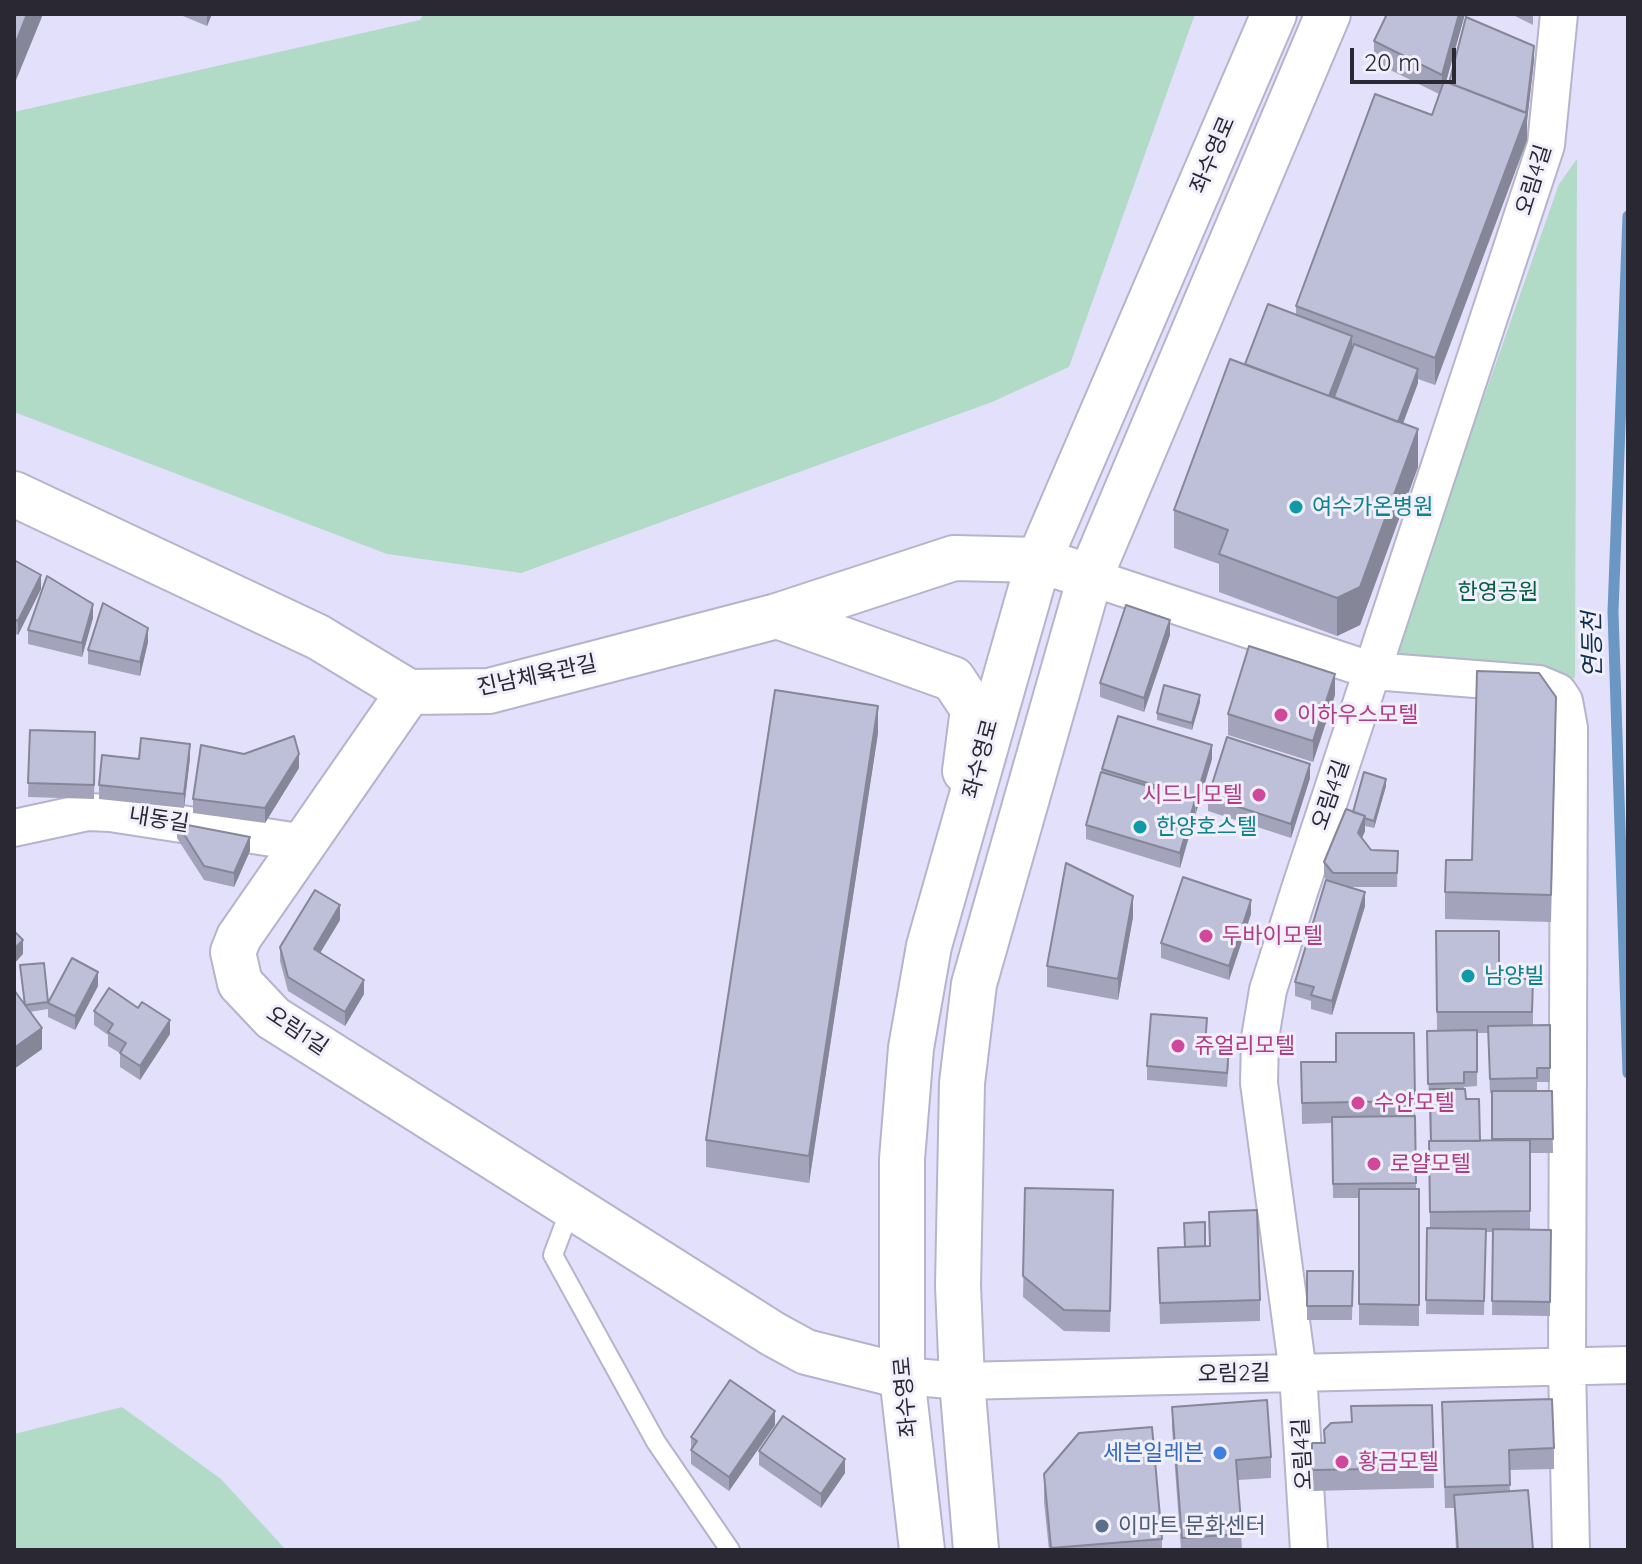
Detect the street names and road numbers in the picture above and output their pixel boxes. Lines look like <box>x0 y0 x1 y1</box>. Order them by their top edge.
street label: 좌수영로 <box>1185 113 1241 197</box>
street label: 오림4길 <box>1511 142 1557 218</box>
street label: 진남체육관길 <box>475 650 599 702</box>
street label: 좌수영로 <box>958 716 1004 802</box>
street label: 오림4길 <box>1307 757 1355 833</box>
street label: 내동길 <box>127 802 191 838</box>
street label: 오림1길 <box>261 1001 333 1061</box>
street label: 좌수영로 <box>889 1356 923 1438</box>
street label: 오림2길 <box>1197 1360 1271 1388</box>
street label: 오림4길 <box>1288 1417 1318 1491</box>

